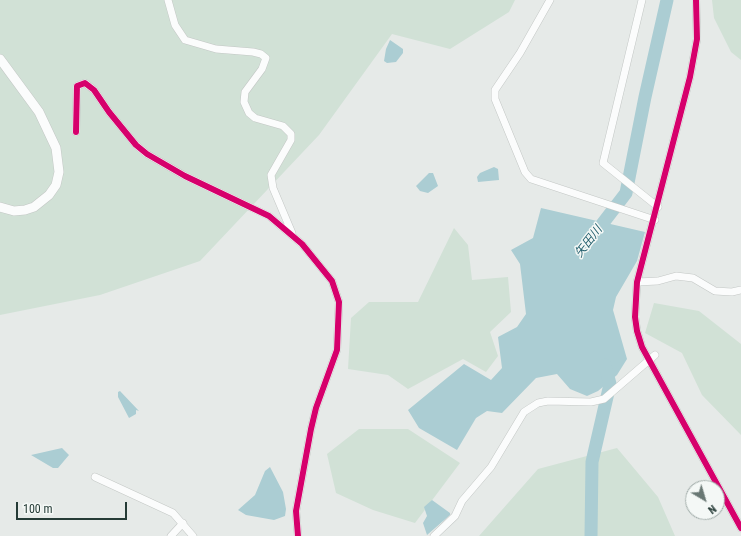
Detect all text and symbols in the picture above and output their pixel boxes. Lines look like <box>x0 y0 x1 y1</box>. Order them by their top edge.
water label: 矢田川 <box>572 223 606 261</box>
north arrow <box>685 480 725 520</box>
scale bar <box>18 494 129 520</box>
text: 100 m <box>23 502 53 516</box>
text: N <box>705 502 719 516</box>

